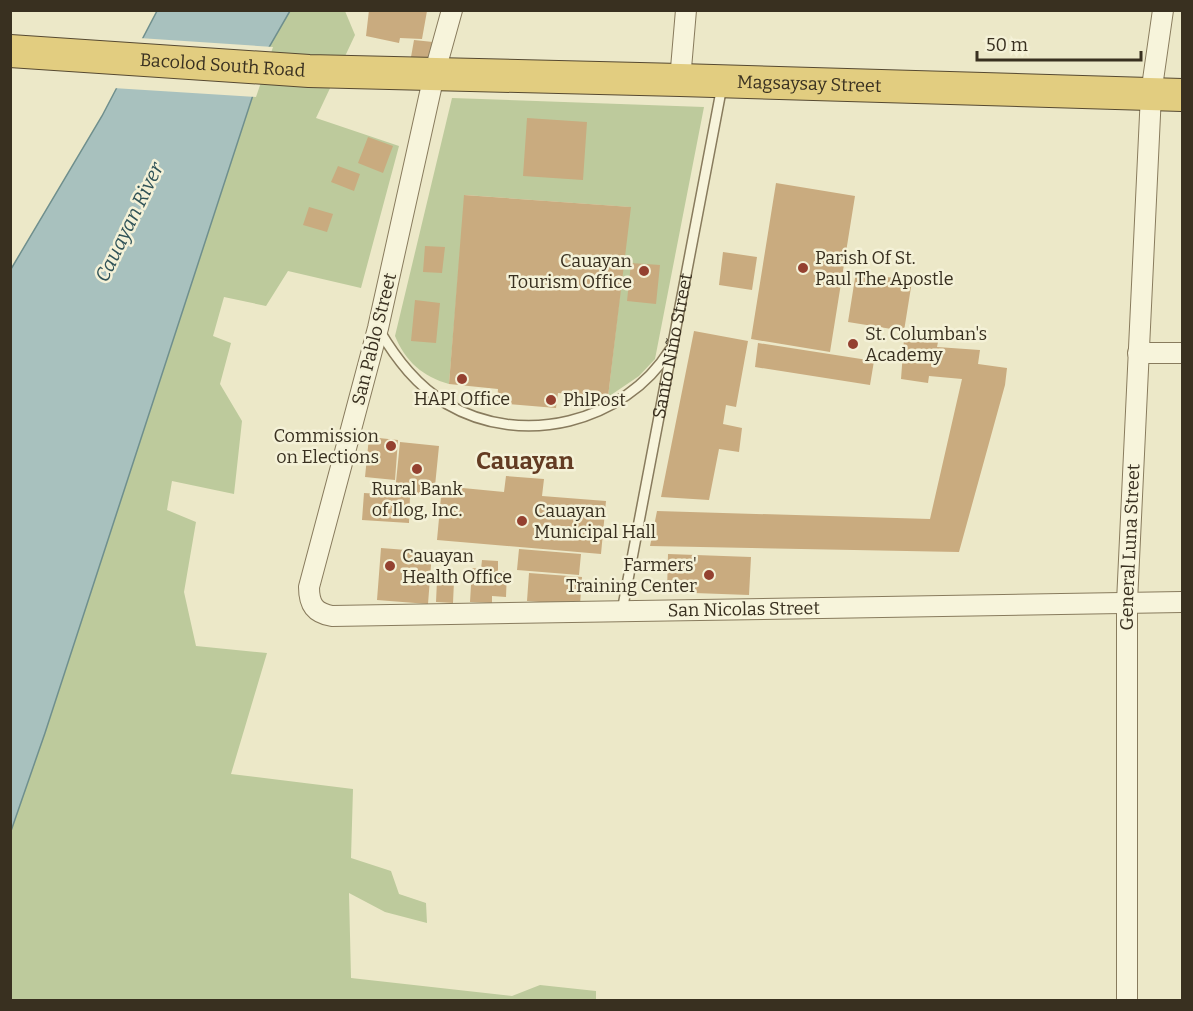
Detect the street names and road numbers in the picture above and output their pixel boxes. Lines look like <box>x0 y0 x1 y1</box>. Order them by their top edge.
street label: Bacolod South Road <box>139 49 306 82</box>
street label: Magsaysay Street <box>737 71 882 97</box>
street label: San Pablo Street <box>347 270 401 408</box>
street label: Santo Niño Street <box>648 271 697 420</box>
street label: General Luna Street <box>1116 463 1145 631</box>
street label: San Nicolas Street <box>668 597 821 621</box>

